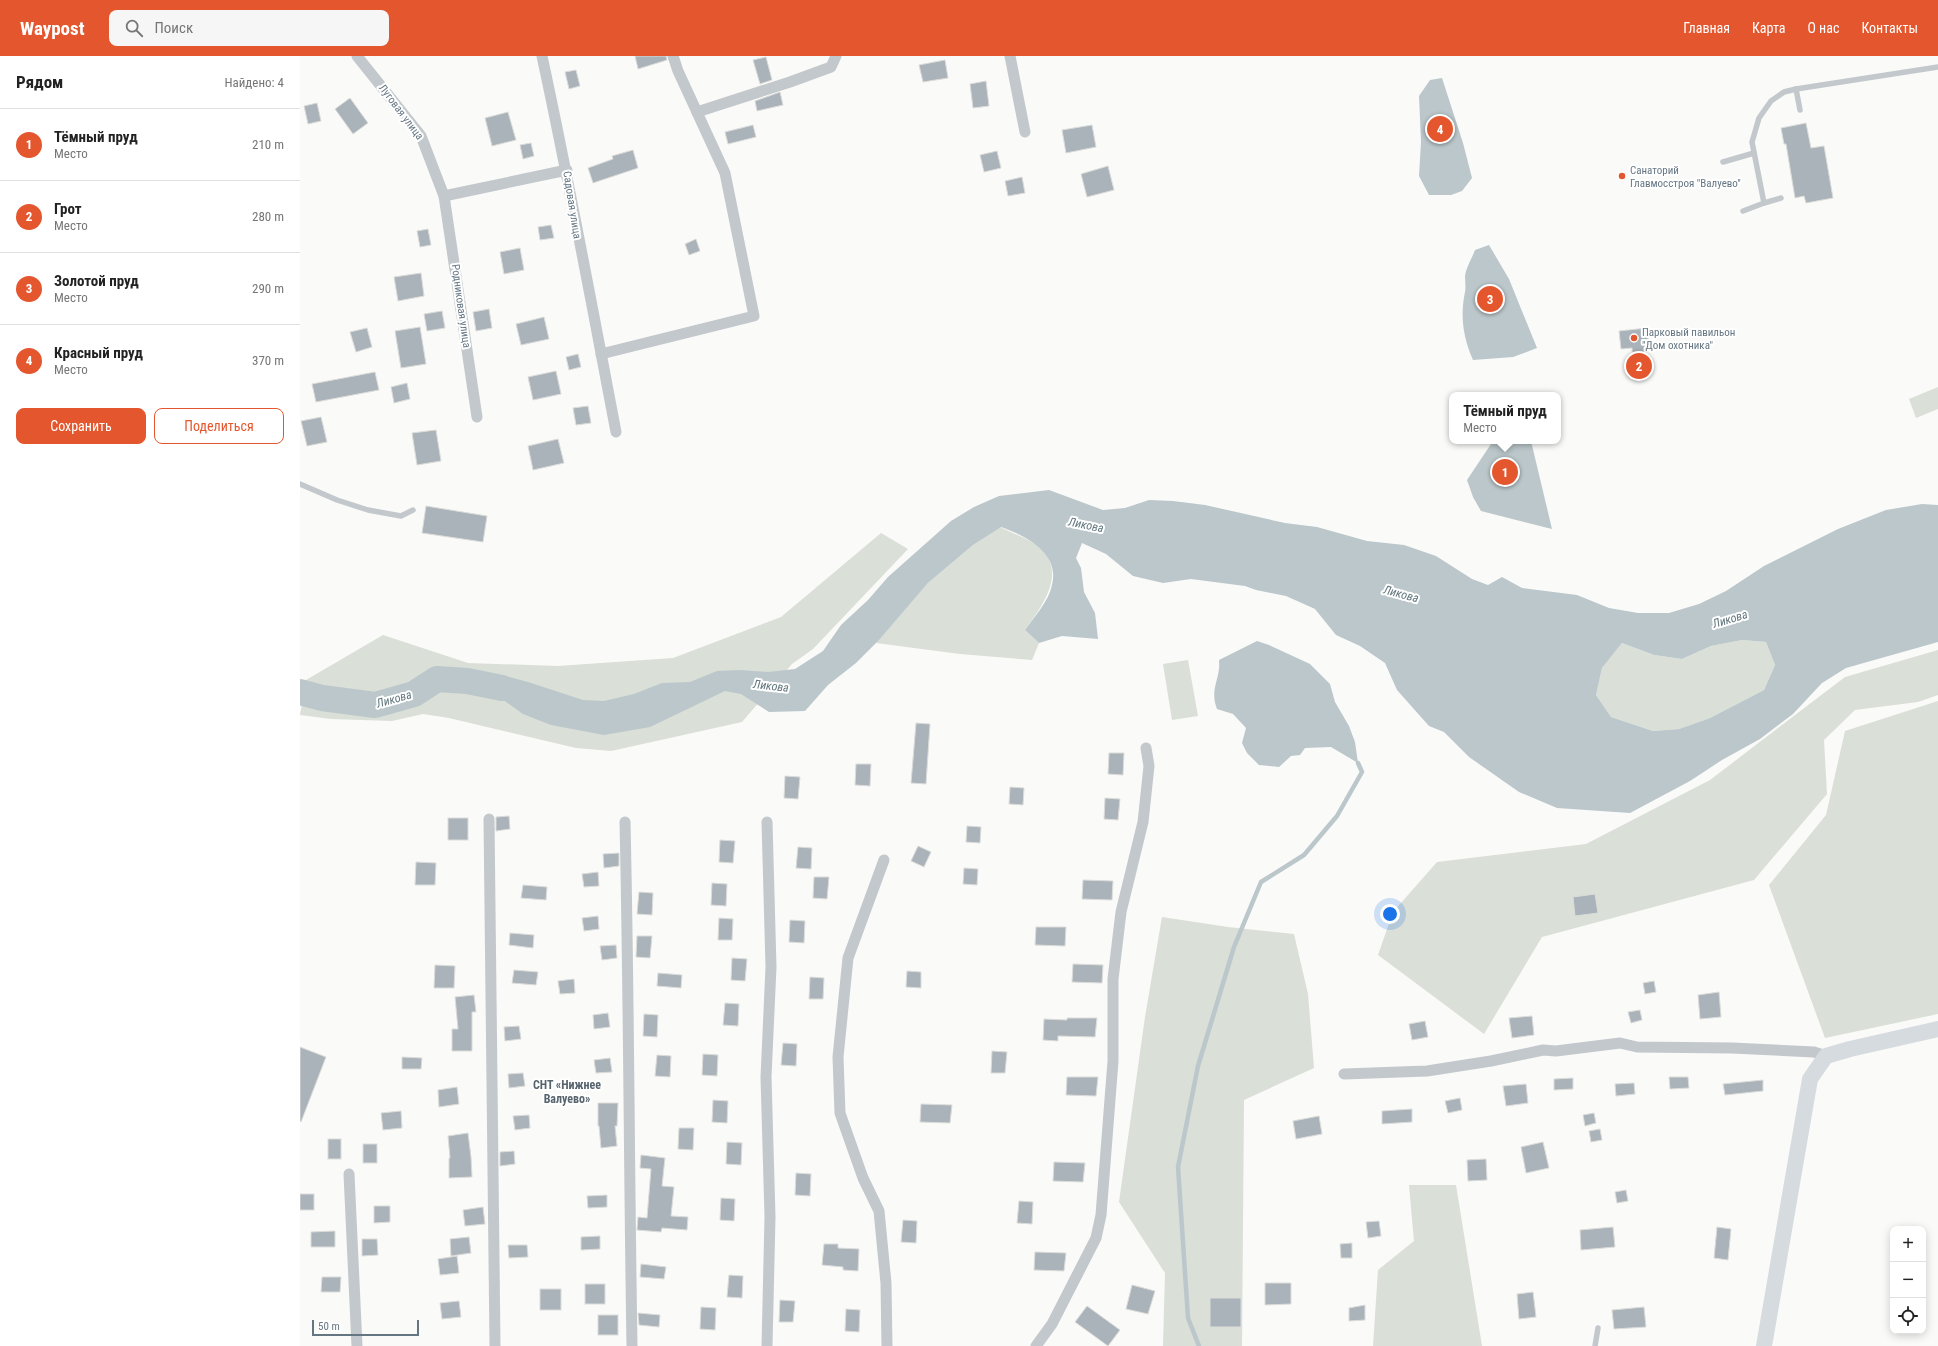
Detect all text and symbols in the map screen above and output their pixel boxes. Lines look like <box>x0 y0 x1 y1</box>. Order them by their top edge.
search box <box>109 10 389 46</box>
text: Waypost <box>20 17 85 40</box>
icon: search <box>123 17 145 39</box>
text: Поиск <box>155 19 193 37</box>
text: Главная <box>1683 20 1730 36</box>
text: Карта <box>1752 20 1785 36</box>
text: О нас <box>1807 20 1839 36</box>
text: Контакты <box>1861 20 1918 36</box>
text: Рядом <box>16 72 63 92</box>
text: Найдено: 4 <box>224 75 284 90</box>
street label: Луговая улица <box>376 82 426 142</box>
pin: 4 <box>1427 114 1453 144</box>
text: Тёмный пруд <box>54 128 138 146</box>
text: 1 <box>26 137 32 152</box>
text: 210 m <box>252 137 284 152</box>
text: Место <box>54 146 88 161</box>
place label: Санаторий Главмосстроя "Валуево" <box>1630 164 1741 190</box>
street label: Садовая улица <box>560 170 584 240</box>
marker: Санаторий Главмосстроя "Валуево" <box>1617 171 1627 181</box>
text: Грот <box>54 200 82 218</box>
text: 2 <box>26 209 32 224</box>
text: 280 m <box>252 209 284 224</box>
text: Место <box>54 218 88 233</box>
street label: Родниковая улица <box>449 263 473 349</box>
text: Золотой пруд <box>54 272 139 290</box>
text: 3 <box>26 281 32 296</box>
text: 290 m <box>252 281 284 296</box>
pin: 3 <box>1477 284 1503 314</box>
text: Место <box>54 290 88 305</box>
place label: Парковый павильон "Дом охотника" <box>1642 326 1735 352</box>
marker: Парковый павильон "Дом охотника" <box>1629 333 1639 343</box>
text: Красный пруд <box>54 344 143 362</box>
pin: 2 <box>1626 351 1652 381</box>
text: 4 <box>26 353 32 368</box>
text: 370 m <box>252 353 284 368</box>
text: Место <box>54 362 88 377</box>
popup <box>1449 392 1561 444</box>
text: Тёмный пруд <box>1463 402 1547 420</box>
button: Сохранить <box>16 408 146 444</box>
button: Поделиться <box>154 408 284 444</box>
text: Место <box>1463 420 1497 435</box>
pin: 1 <box>1492 457 1518 487</box>
water label: Ликова <box>1066 515 1105 535</box>
water label: Ликова <box>1381 582 1420 605</box>
water label: Ликова <box>1710 607 1749 631</box>
water label: Ликова <box>751 677 790 695</box>
water label: Ликова <box>374 687 413 711</box>
your location <box>1380 904 1400 924</box>
district label: СНТ «Нижнее Валуево» <box>533 1078 601 1106</box>
map controls <box>1890 1226 1926 1334</box>
button: + <box>1890 1226 1926 1262</box>
button: − <box>1890 1262 1926 1298</box>
button: locate <box>1890 1298 1926 1334</box>
scale bar <box>312 1318 419 1337</box>
text: 50 m <box>318 1320 340 1333</box>

